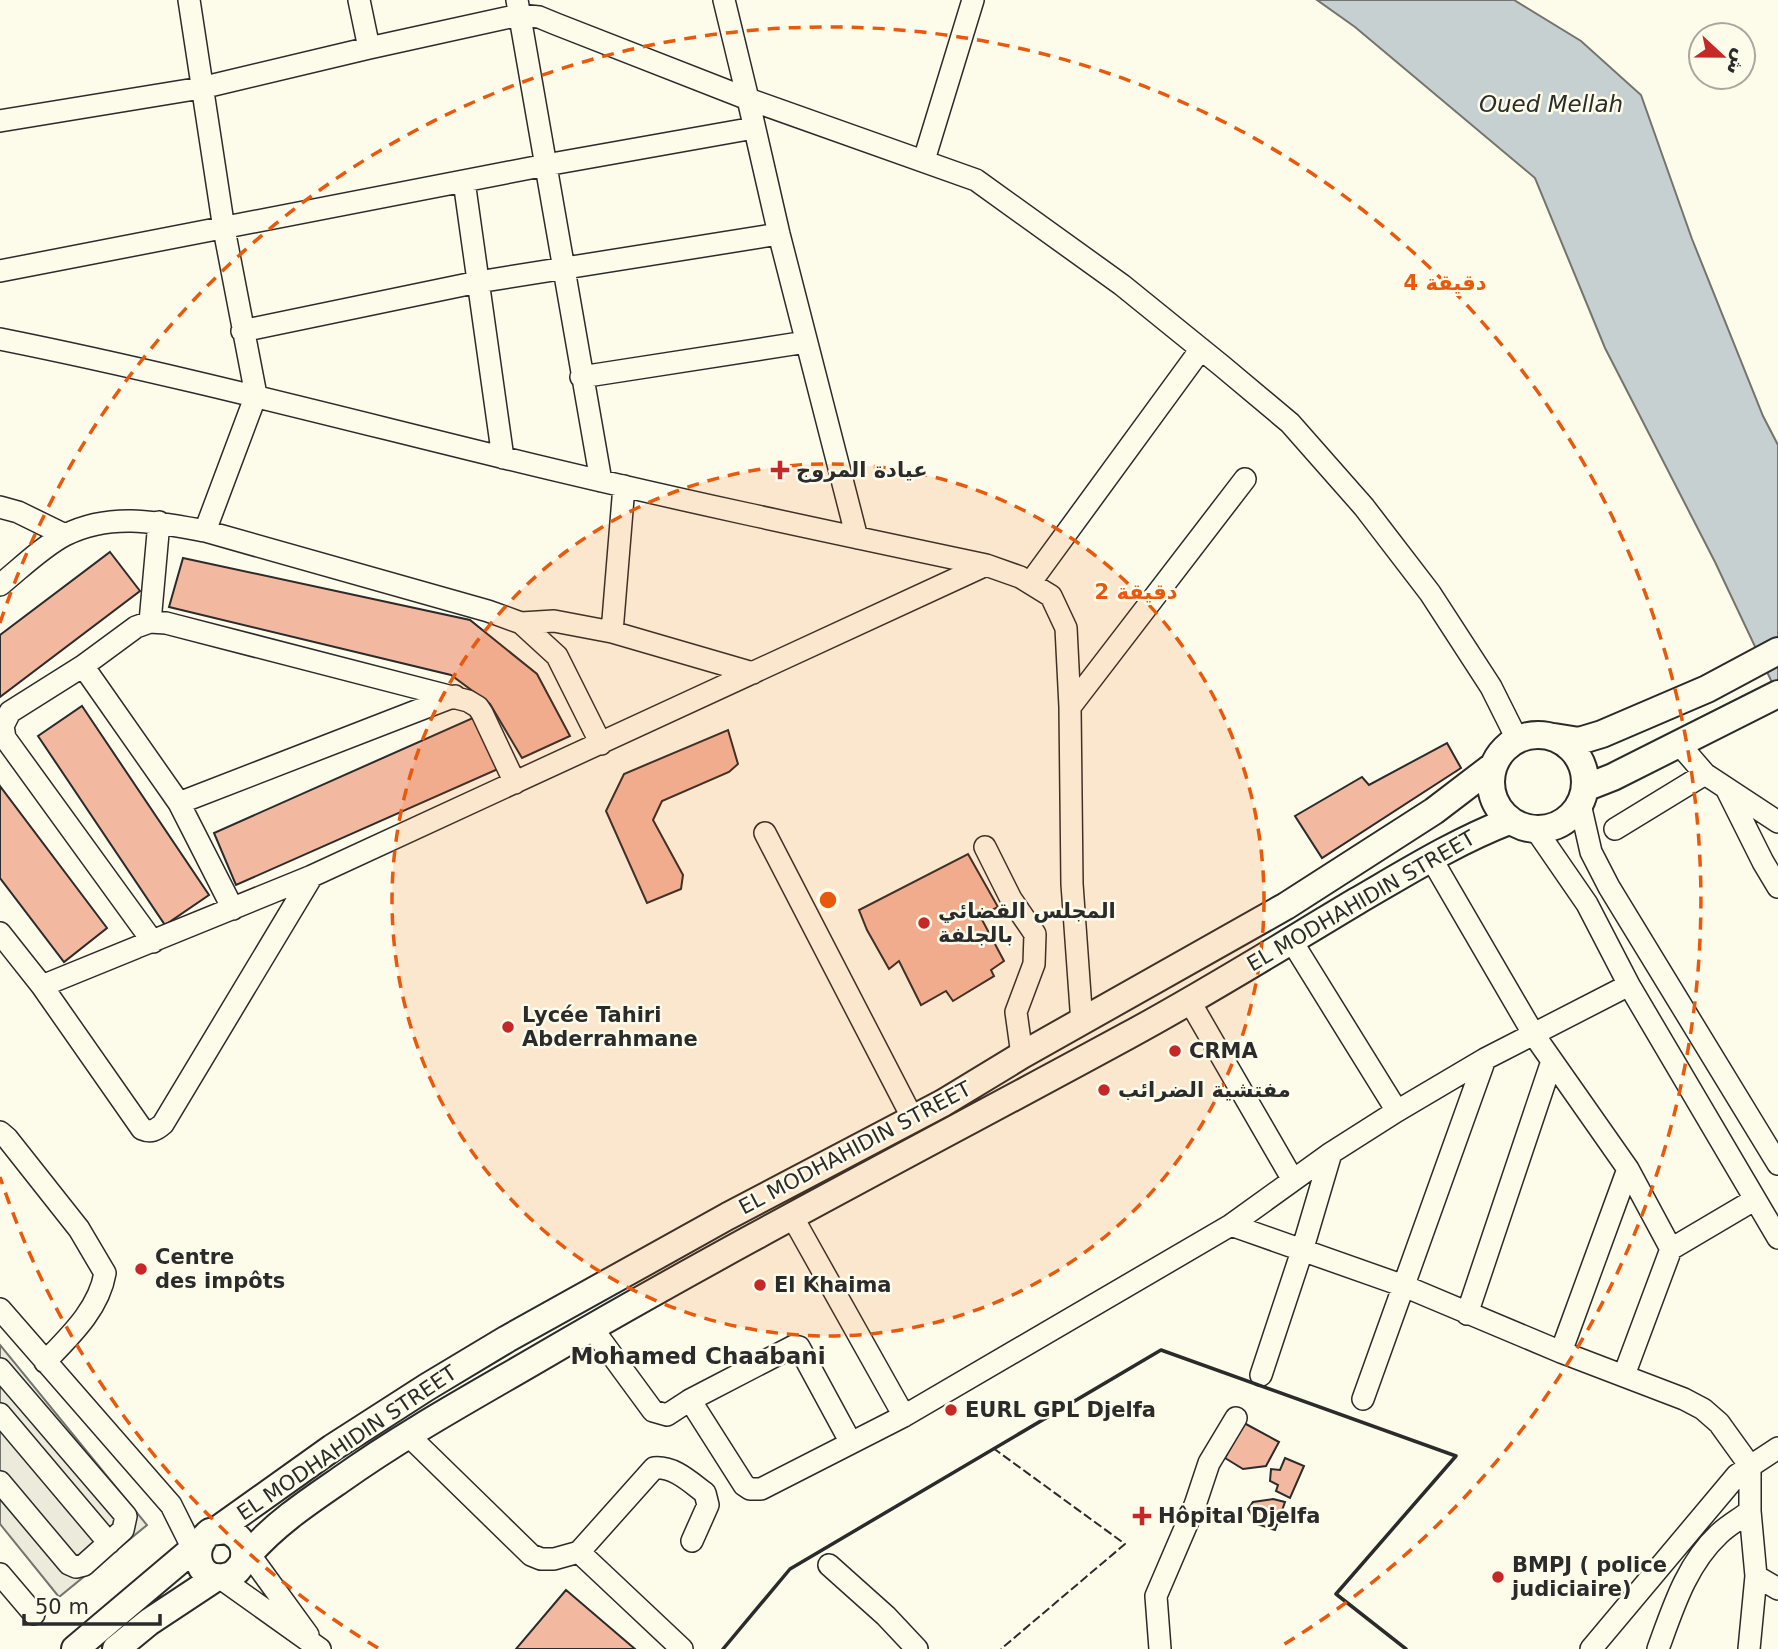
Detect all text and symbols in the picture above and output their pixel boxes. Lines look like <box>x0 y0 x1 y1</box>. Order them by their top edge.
north arrow <box>1687 21 1757 91</box>
text: ش <box>1722 46 1753 79</box>
water label: Oued Mellah <box>1479 91 1623 117</box>
text: 4 دقيقة <box>1404 271 1487 295</box>
place label: عيادة المروج <box>796 458 928 483</box>
marker: عيادة المروج <box>770 460 790 480</box>
text: 2 دقيقة <box>1095 580 1178 604</box>
street label: EL MODHAHIDIN STREET <box>1243 826 1479 976</box>
centre of rings <box>816 888 840 912</box>
place label: المجلس القضائي بالجلفة <box>938 899 1116 947</box>
marker: المجلس القضائي بالجلفة <box>916 915 932 931</box>
place label: Lycée Tahiri Abderrahmane <box>522 1003 698 1051</box>
marker: Lycée Tahiri Abderrahmane <box>500 1019 516 1035</box>
place label: CRMA <box>1189 1039 1258 1063</box>
marker: CRMA <box>1167 1043 1183 1059</box>
street label: EL MODHAHIDIN STREET <box>735 1076 975 1220</box>
place label: مفتشية الضرائب <box>1118 1078 1291 1102</box>
marker: مفتشية الضرائب <box>1096 1082 1112 1098</box>
place label: Centre des impôts <box>155 1245 285 1293</box>
marker: Centre des impôts <box>133 1261 149 1277</box>
place label: El Khaima <box>774 1273 892 1297</box>
marker: El Khaima <box>752 1277 768 1293</box>
district label: Mohamed Chaabani <box>570 1343 826 1369</box>
street label: EL MODHAHIDIN STREET <box>233 1360 461 1525</box>
place label: EURL GPL Djelfa <box>965 1398 1156 1422</box>
marker: EURL GPL Djelfa <box>943 1402 959 1418</box>
place label: Hôpital Djelfa <box>1158 1504 1320 1528</box>
marker: Hôpital Djelfa <box>1132 1506 1152 1526</box>
place label: BMPJ ( police judiciaire) <box>1511 1553 1667 1601</box>
marker: BMPJ ( police judiciaire) <box>1490 1569 1506 1585</box>
scale bar <box>24 1582 161 1626</box>
text: 50 m <box>35 1595 89 1619</box>

